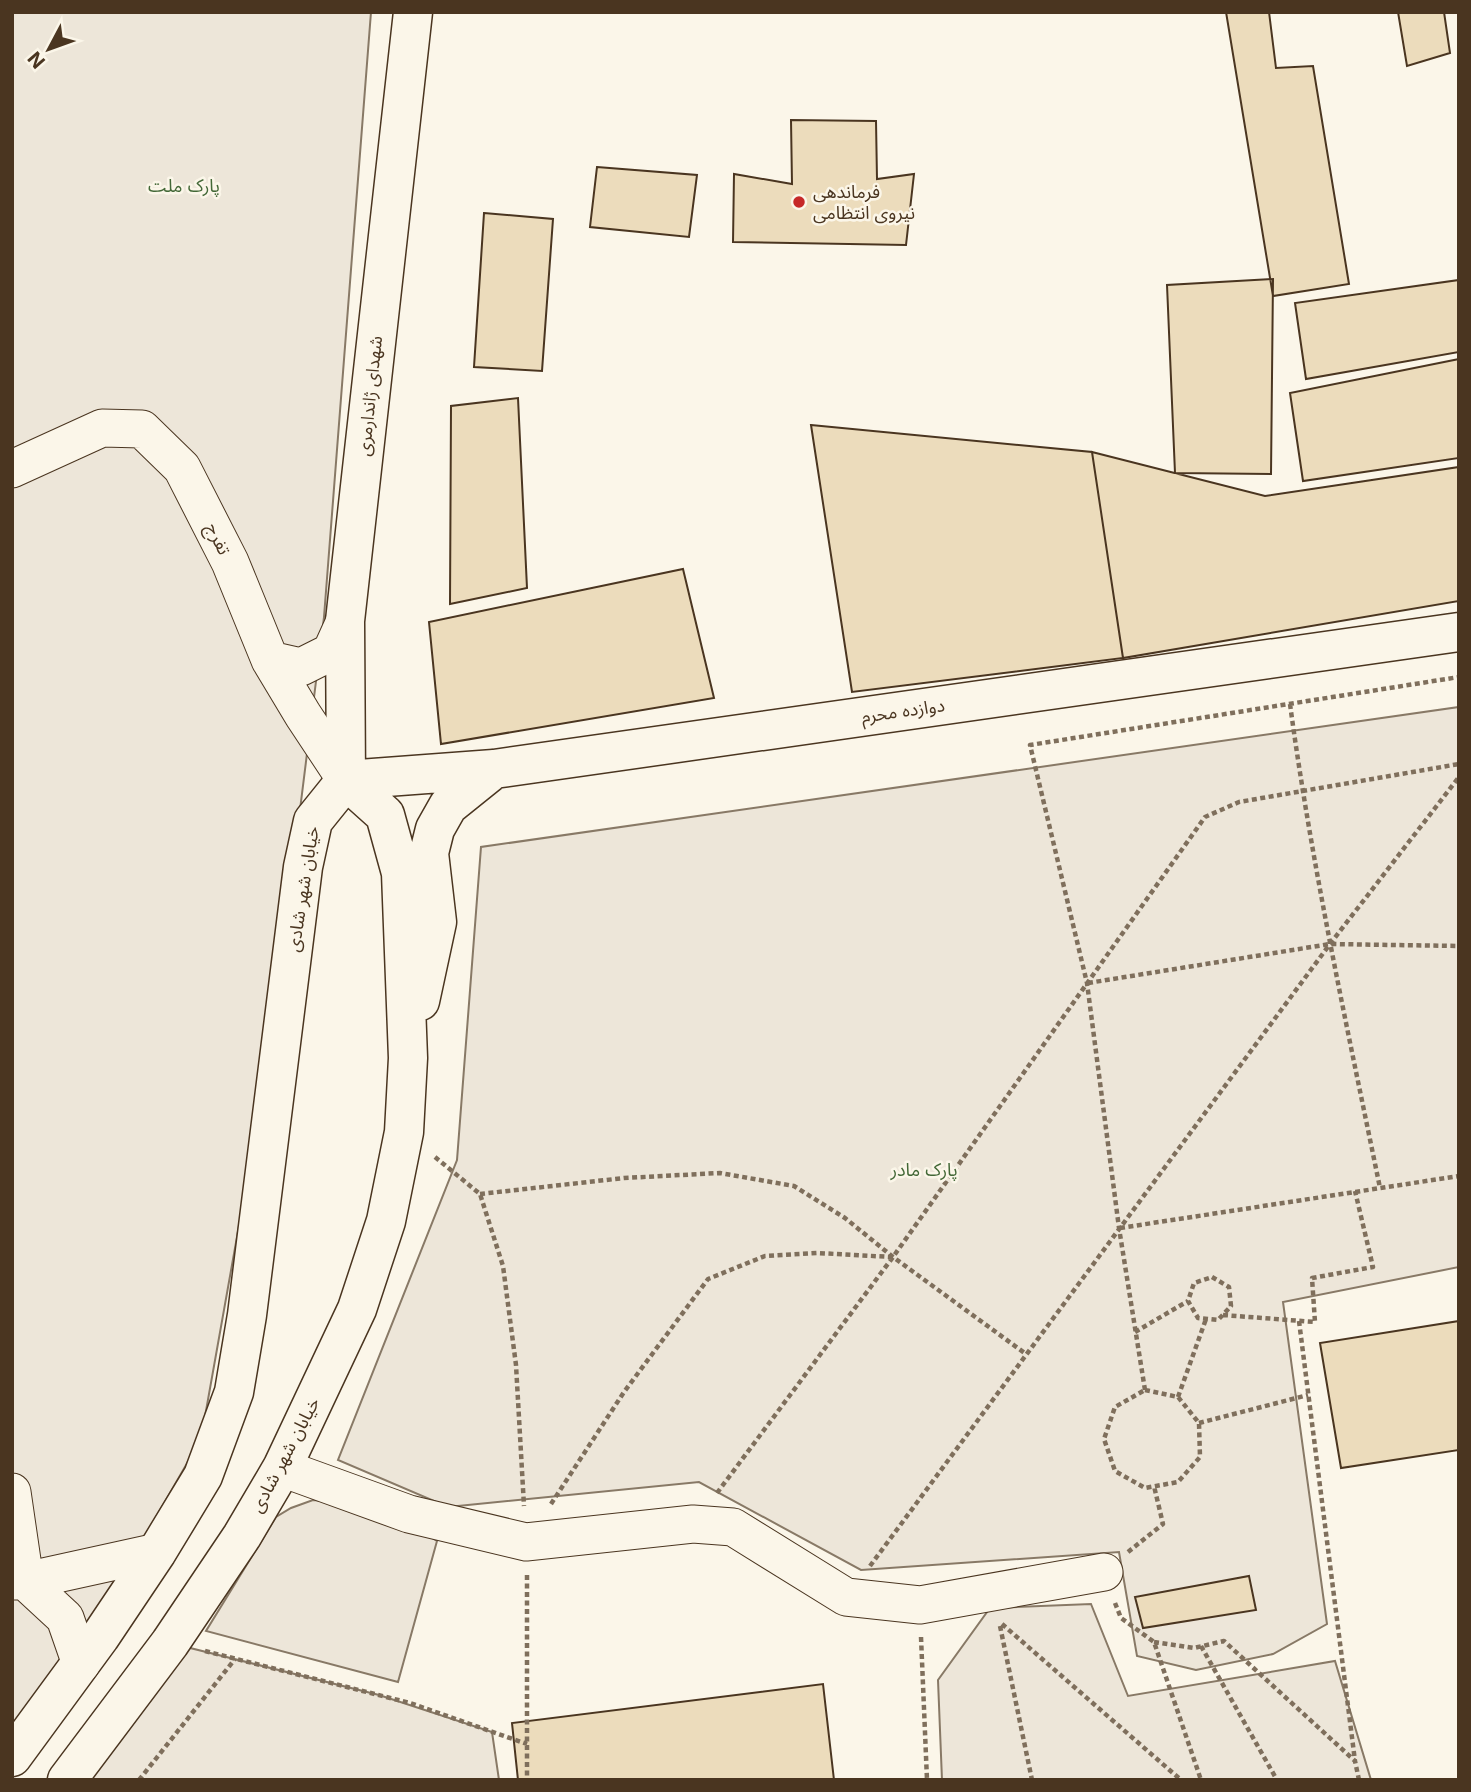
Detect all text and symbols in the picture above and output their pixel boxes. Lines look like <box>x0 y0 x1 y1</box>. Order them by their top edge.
north arrow <box>14 14 84 84</box>
text: N <box>23 47 50 73</box>
park label: پارک ملت <box>148 175 220 197</box>
place label: فرماندهی نیروی انتظامی <box>813 181 915 224</box>
marker: فرماندهی نیروی انتظامی <box>791 194 807 210</box>
street label: شهدای ژاندارمری <box>353 335 387 457</box>
street label: تفرج <box>199 519 235 560</box>
street label: دوازده محرم <box>860 694 947 731</box>
street label: خیابان شهر شادی <box>282 825 324 953</box>
park label: پارک مادر <box>889 1159 958 1181</box>
street label: خیابان شهر شادی <box>245 1394 325 1516</box>

